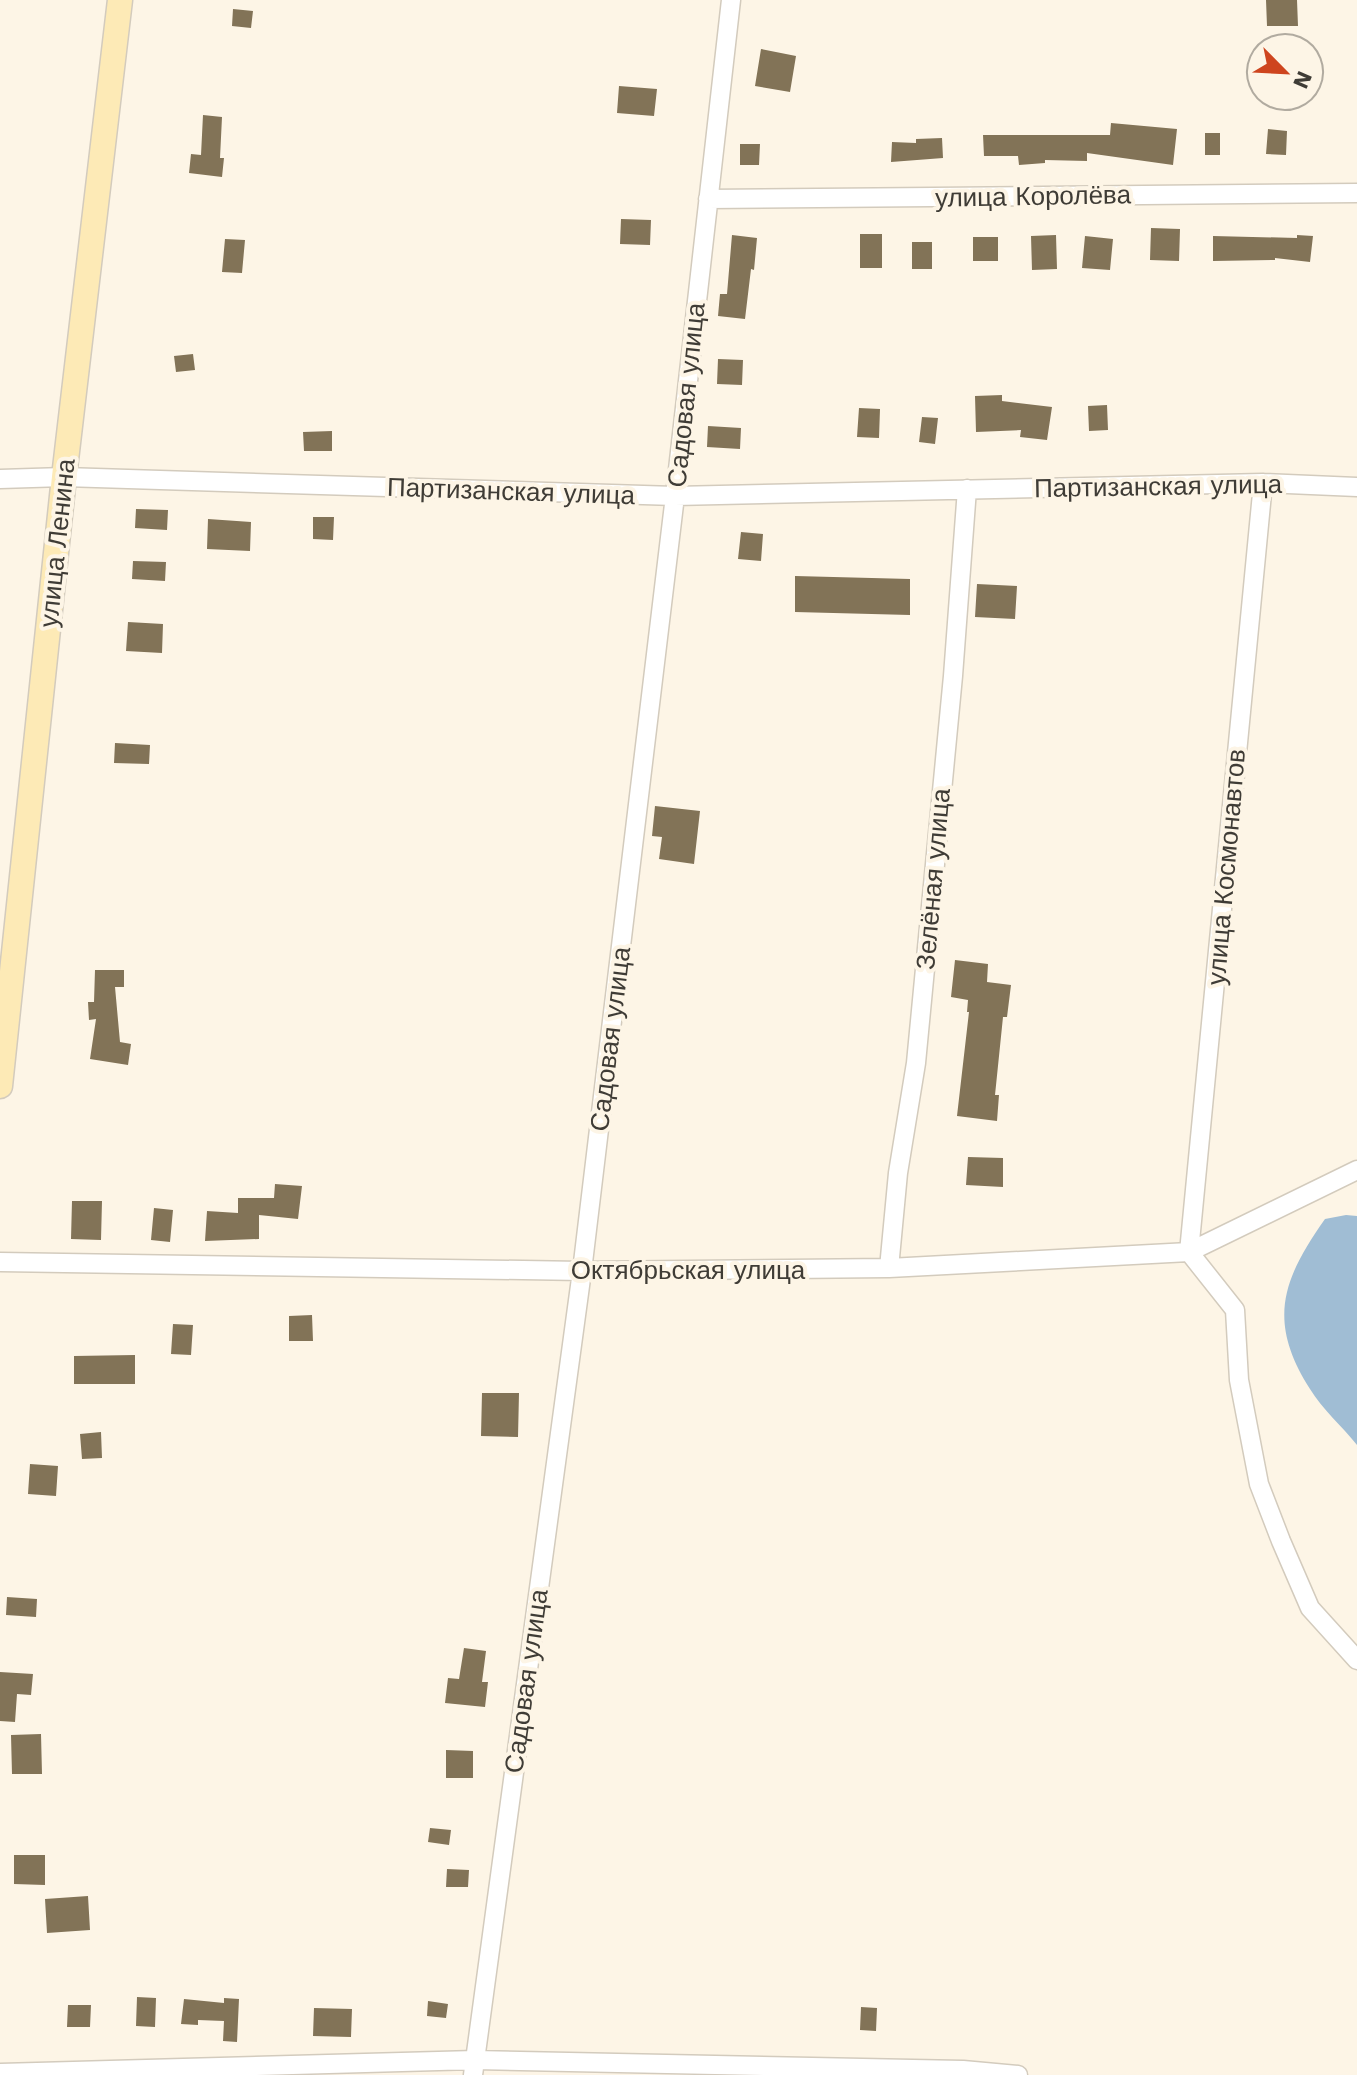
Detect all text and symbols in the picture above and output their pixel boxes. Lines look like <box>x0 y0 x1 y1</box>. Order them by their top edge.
north arrow <box>1245 32 1325 112</box>
text: N <box>1288 67 1318 92</box>
street label: улица Королёва <box>935 179 1132 213</box>
street label: Садовая улица <box>661 301 711 489</box>
street label: улица Ленина <box>33 457 81 629</box>
street label: Партизанская улица <box>1034 469 1283 503</box>
street label: Партизанская улица <box>387 472 636 510</box>
street label: улица Космонавтов <box>1201 748 1251 986</box>
street label: Зелёная улица <box>910 786 956 971</box>
street label: Садовая улица <box>584 945 636 1133</box>
street label: Октябрьская улица <box>571 1255 806 1285</box>
street label: Садовая улица <box>498 1587 554 1775</box>

